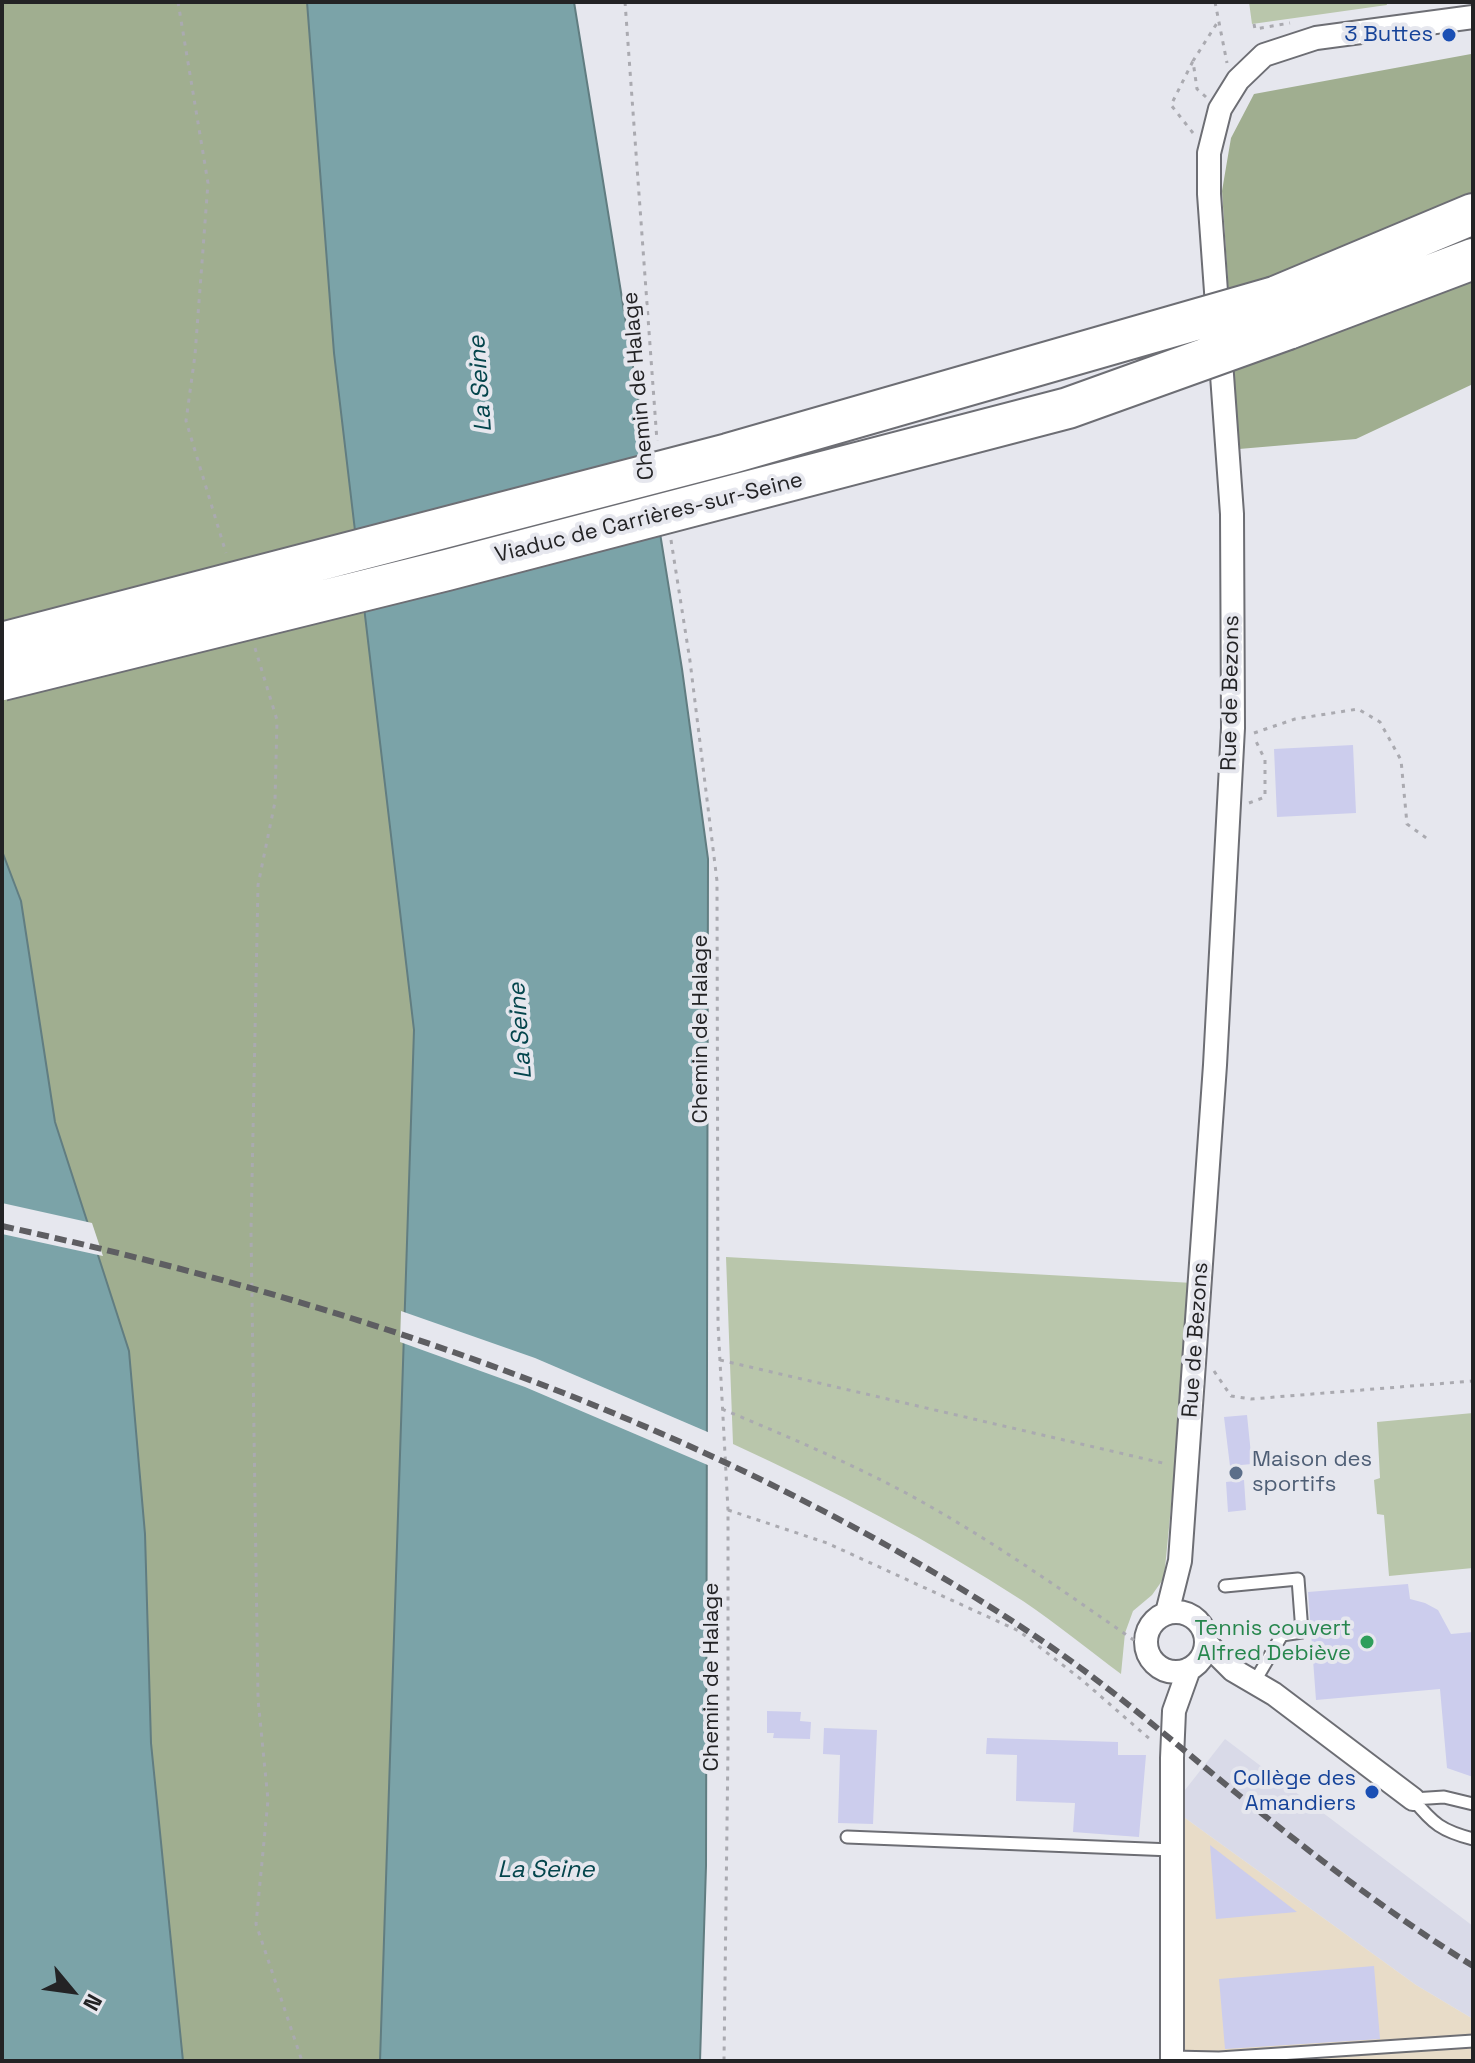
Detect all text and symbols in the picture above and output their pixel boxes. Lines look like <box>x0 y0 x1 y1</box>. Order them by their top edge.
place label: 3 Buttes <box>1344 22 1433 48</box>
marker: 3 Buttes <box>1440 26 1458 44</box>
street label: Chemin de Halage <box>618 291 660 481</box>
water label: La Seine <box>463 335 499 433</box>
street label: Viaduc de Carrières-sur-Seine <box>492 467 806 569</box>
street label: Rue de Bezons <box>1216 615 1246 771</box>
street label: Chemin de Halage <box>688 935 714 1123</box>
water label: La Seine <box>503 982 539 1080</box>
street label: Rue de Bezons <box>1177 1261 1215 1419</box>
place label: Maison des sportifs <box>1252 1447 1372 1498</box>
marker: Maison des sportifs <box>1227 1464 1245 1482</box>
street label: Chemin de Halage <box>699 1583 725 1771</box>
place label: Tennis couvert Alfred Debiève <box>1195 1616 1351 1668</box>
marker: Tennis couvert Alfred Debiève <box>1358 1633 1376 1651</box>
place label: Collège des Amandiers <box>1233 1766 1356 1818</box>
marker: Collège des Amandiers <box>1363 1783 1381 1801</box>
water label: La Seine <box>498 1856 594 1884</box>
north arrow <box>32 1951 112 2031</box>
text: N <box>77 1989 109 2016</box>

